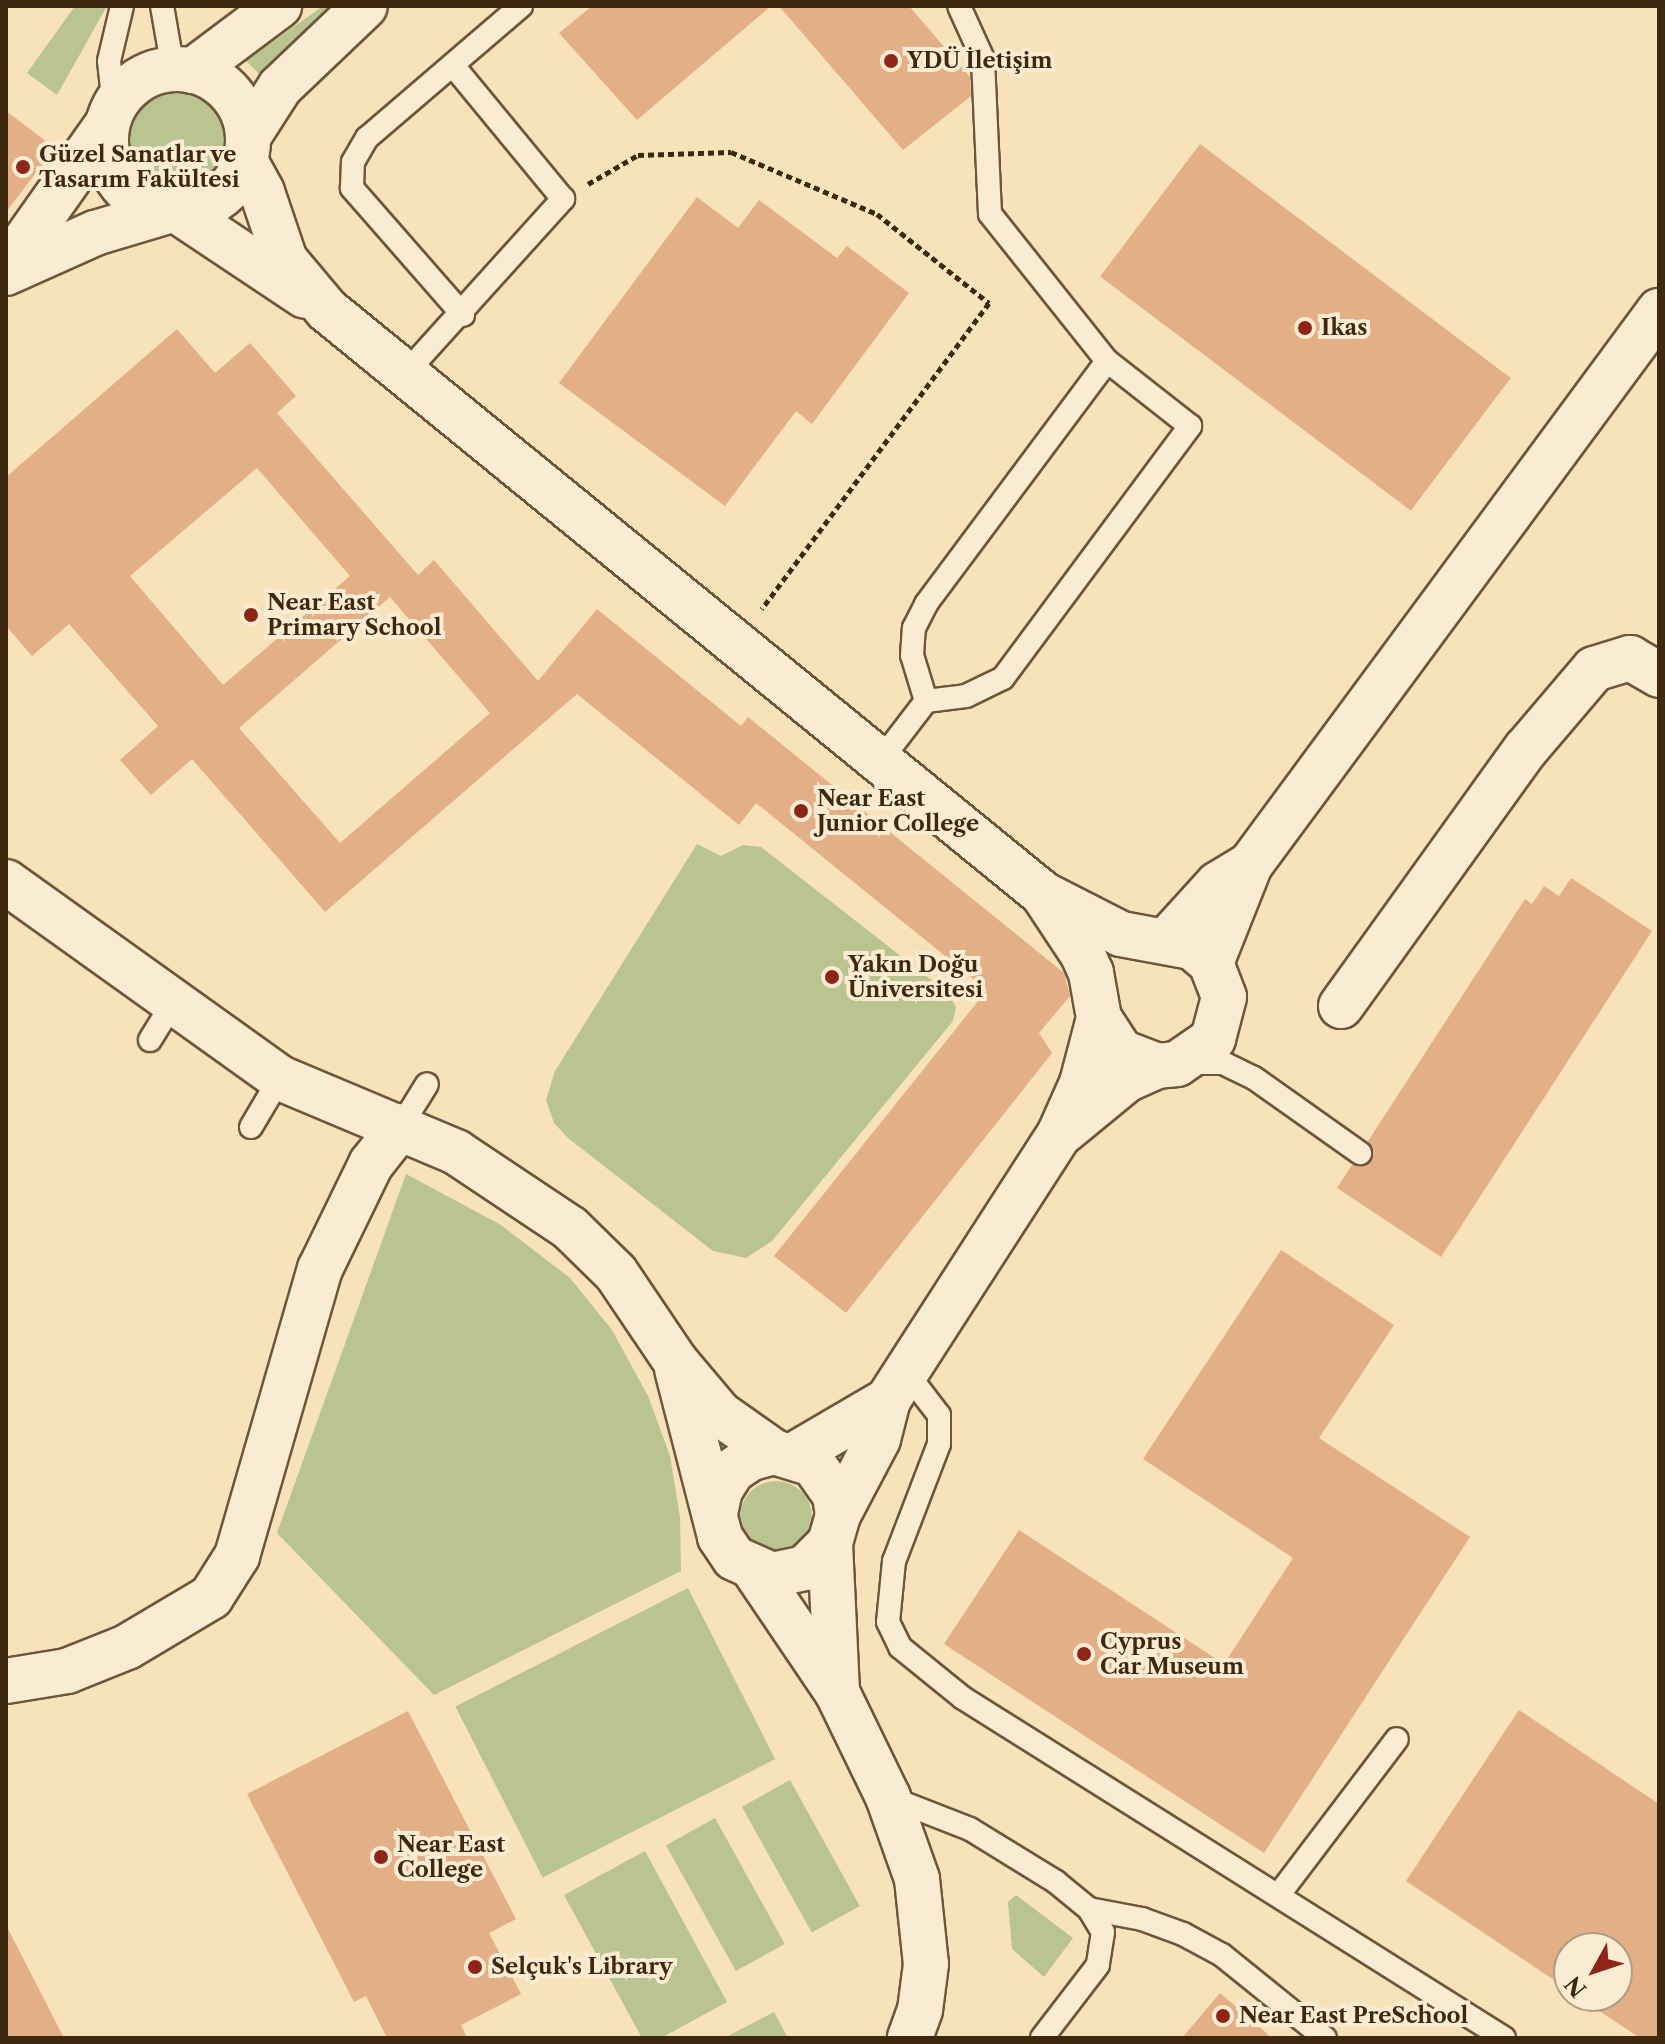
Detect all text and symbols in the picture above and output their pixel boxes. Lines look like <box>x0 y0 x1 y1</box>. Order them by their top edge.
place label: YDÜ İletişim <box>907 48 1052 74</box>
marker: YDÜ İletişim <box>882 52 900 70</box>
place label: Güzel Sanatlar ve Tasarım Fakültesi <box>39 141 240 192</box>
marker: Güzel Sanatlar ve Tasarım Fakültesi <box>14 158 32 176</box>
place label: Ikas <box>1321 315 1367 341</box>
marker: Ikas <box>1296 319 1314 337</box>
place label: Near East Primary School <box>267 589 442 640</box>
marker: Near East Primary School <box>242 606 260 624</box>
place label: Near East Junior College <box>817 785 979 836</box>
marker: Near East Junior College <box>792 802 810 820</box>
place label: Yakın Doğu Üniversitesi <box>848 951 983 1002</box>
marker: Yakın Doğu Üniversitesi <box>823 968 841 986</box>
place label: Cyprus Car Museum <box>1100 1628 1244 1680</box>
marker: Cyprus Car Museum <box>1075 1645 1093 1663</box>
place label: Near East College <box>397 1831 505 1882</box>
marker: Near East College <box>372 1848 390 1866</box>
north arrow <box>1553 1932 1633 2012</box>
place label: Selçuk's Library <box>491 1954 672 1980</box>
marker: Selçuk's Library <box>466 1958 484 1976</box>
text: N <box>1559 1970 1592 2002</box>
place label: Near East PreSchool <box>1239 2003 1469 2029</box>
marker: Near East PreSchool <box>1214 2007 1232 2025</box>

